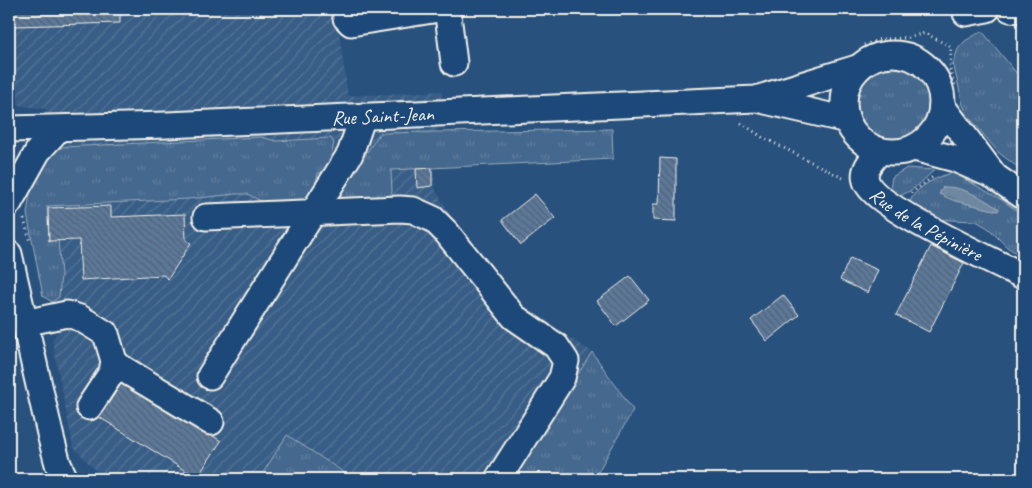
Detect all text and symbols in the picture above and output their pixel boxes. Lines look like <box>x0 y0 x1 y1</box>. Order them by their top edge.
street label: Rue Saint-Jean <box>331 101 435 131</box>
street label: Rue de la Pépinière <box>864 182 987 268</box>

